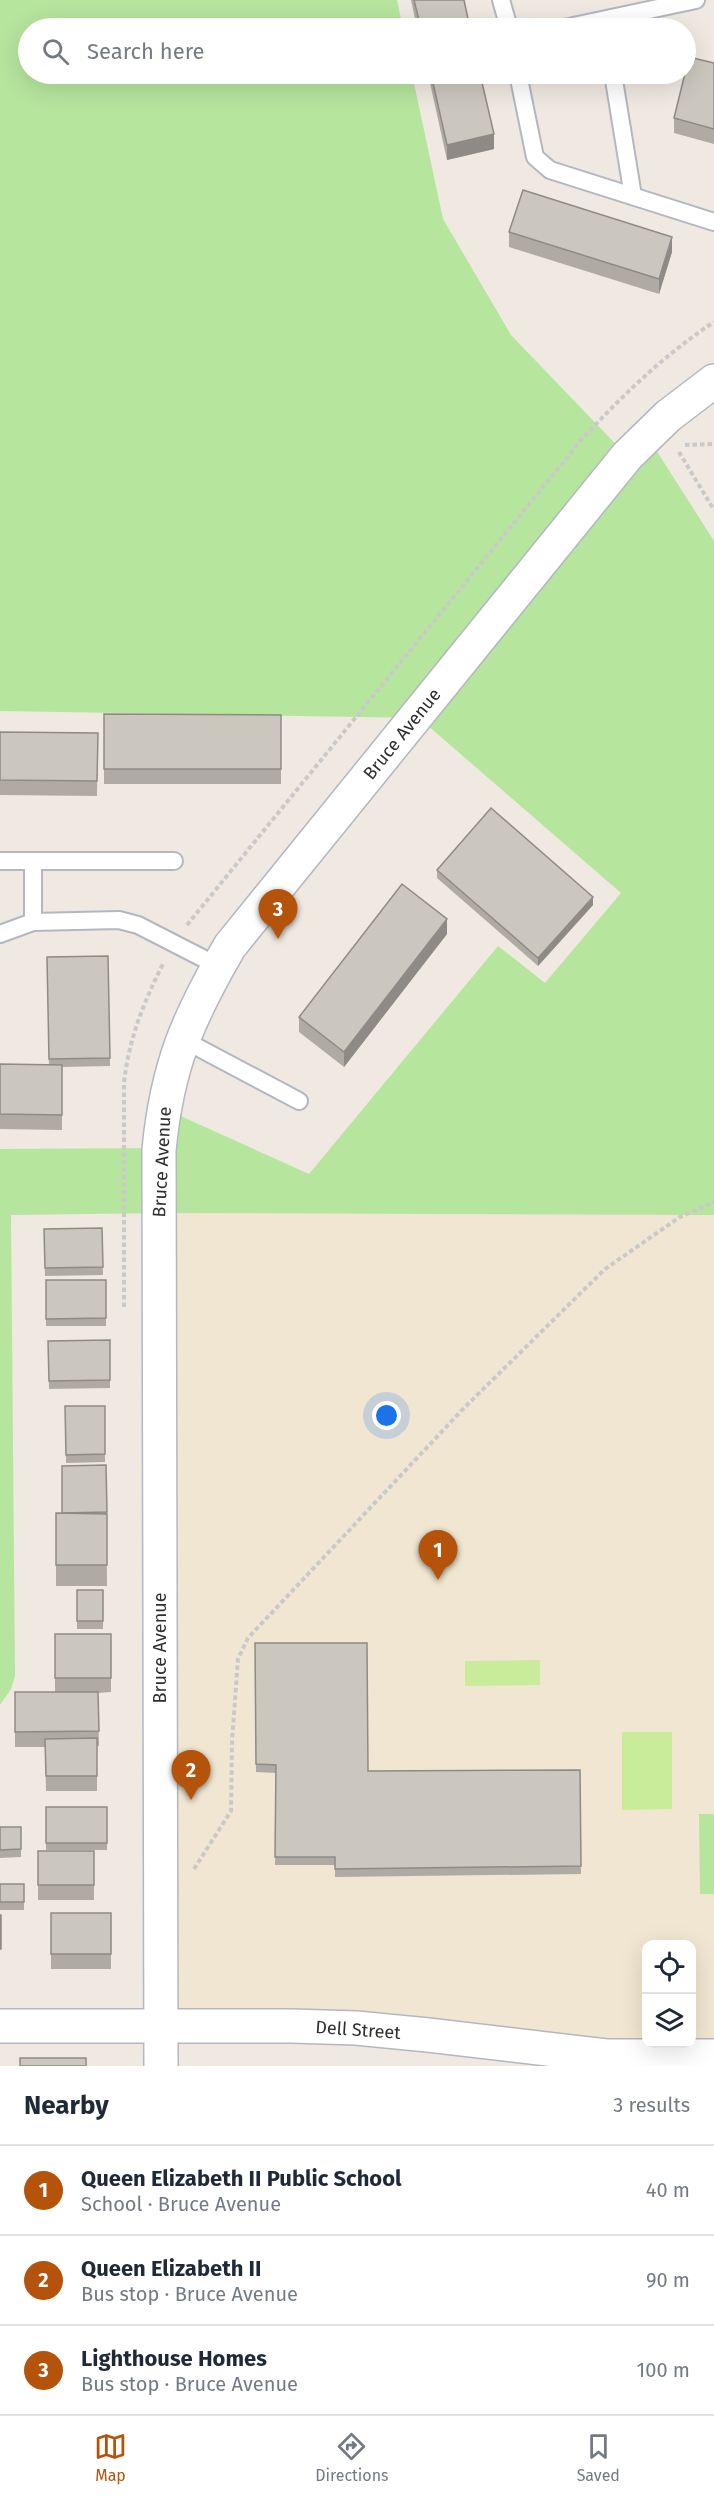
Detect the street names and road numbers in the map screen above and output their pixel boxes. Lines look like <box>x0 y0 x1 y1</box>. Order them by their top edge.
street label: Bruce Avenue <box>359 684 445 784</box>
street label: Bruce Avenue <box>148 1106 176 1218</box>
street label: Bruce Avenue <box>149 1593 171 1703</box>
street label: Dell Street <box>315 2016 402 2044</box>

